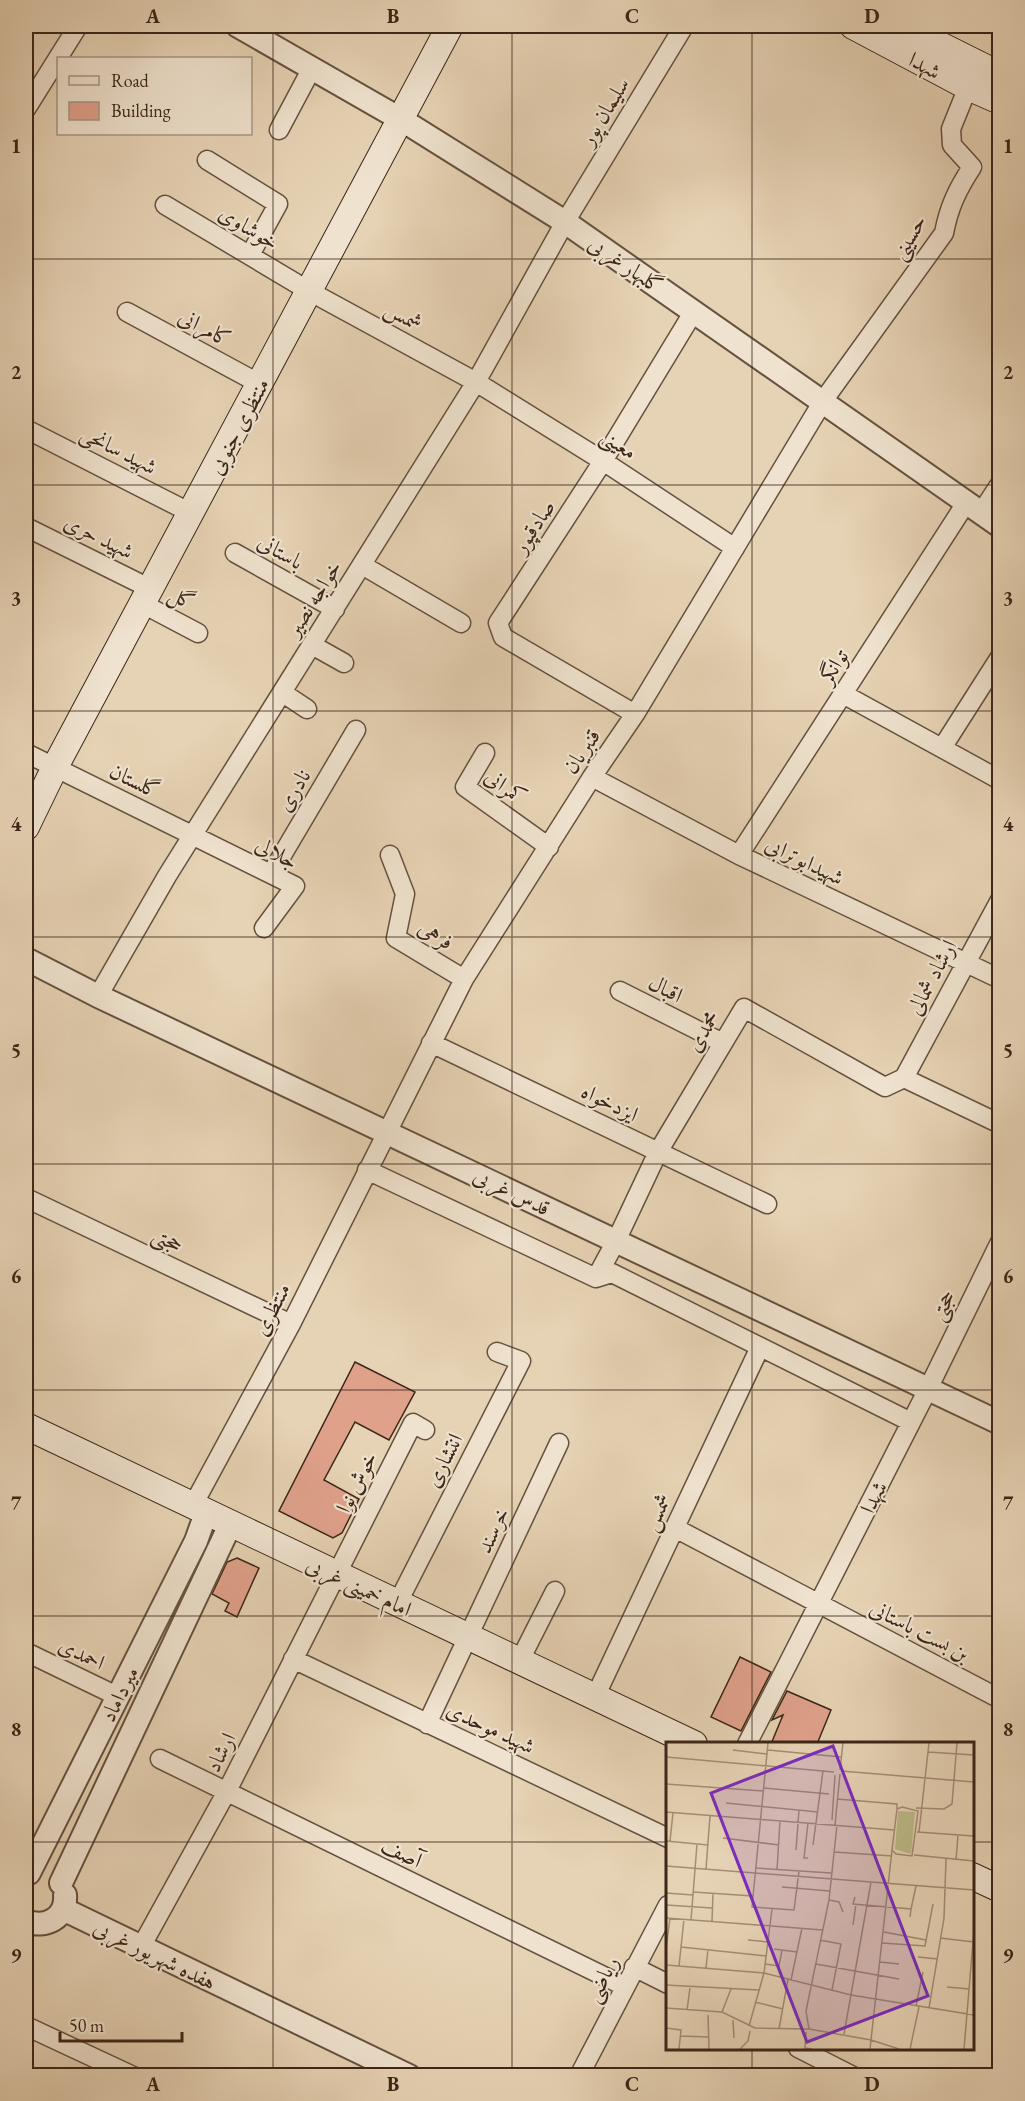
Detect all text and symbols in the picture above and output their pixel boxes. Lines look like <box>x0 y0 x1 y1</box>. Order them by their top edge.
text: A <box>145 3 161 29</box>
text: B <box>387 3 399 29</box>
text: C <box>625 3 639 29</box>
text: D <box>864 3 880 29</box>
street label: شهدا <box>903 45 946 86</box>
legend <box>57 57 252 135</box>
text: Road <box>111 69 150 92</box>
street label: سلیمان پور <box>572 72 638 154</box>
text: Building <box>111 99 171 122</box>
text: 1 <box>11 133 21 159</box>
text: 1 <box>1003 133 1013 159</box>
street label: خوشاوی <box>213 198 284 257</box>
street label: حسینی <box>884 209 934 266</box>
street label: گلبهار غربی <box>582 229 669 302</box>
street label: شمس <box>379 293 428 338</box>
street label: کامرانی <box>173 302 236 354</box>
text: 2 <box>11 359 22 385</box>
text: 2 <box>1003 359 1014 385</box>
street label: منتظری جنوبی <box>201 373 278 481</box>
street label: شهید سانحی <box>75 418 162 482</box>
street label: معینی <box>594 421 643 467</box>
street label: صادقپور <box>504 494 562 560</box>
street label: شهید حری <box>59 507 138 566</box>
street label: باستانی <box>253 527 309 576</box>
street label: خواجه نصیر <box>278 555 348 644</box>
street label: گل <box>163 578 200 617</box>
text: 3 <box>11 585 21 611</box>
text: 3 <box>1003 585 1013 611</box>
street label: توانگر <box>811 643 856 691</box>
street label: قنبریان <box>556 723 607 779</box>
street label: گلستان <box>105 756 165 805</box>
street label: کمرانی <box>479 761 532 811</box>
street label: نادری <box>269 764 317 817</box>
text: 4 <box>11 811 22 837</box>
text: 4 <box>1003 811 1014 837</box>
street label: جلالی <box>250 829 303 876</box>
street label: شهیدابوترابی <box>760 829 849 894</box>
street label: فرهی <box>413 913 459 956</box>
street label: ارشاد شمالی <box>899 934 963 1020</box>
street label: اقبال <box>644 968 688 1009</box>
street label: محمدی <box>679 1005 726 1057</box>
text: 5 <box>11 1037 21 1063</box>
text: 5 <box>1003 1037 1013 1063</box>
street label: ایزدخواه <box>576 1076 643 1129</box>
street label: قدس غربی <box>468 1160 555 1224</box>
street label: حجتی <box>147 1219 188 1260</box>
text: 6 <box>11 1263 22 1289</box>
text: 6 <box>1003 1263 1014 1289</box>
street label: منتظری <box>246 1278 297 1341</box>
street label: حجتی <box>922 1285 963 1326</box>
street label: انتشاری <box>418 1428 469 1492</box>
street label: خوش نوا <box>329 1447 384 1518</box>
street label: شهدا <box>853 1476 894 1518</box>
street label: شمس <box>635 1488 679 1536</box>
text: 7 <box>11 1490 22 1516</box>
text: 7 <box>1003 1490 1014 1516</box>
street label: خرسند <box>469 1503 516 1558</box>
street label: امام خمینی غربی <box>299 1549 416 1628</box>
street label: بن بست باستانی <box>865 1593 975 1668</box>
street label: احمدی <box>54 1630 110 1677</box>
street label: میرداماد <box>93 1661 146 1727</box>
street label: شهید موحدی <box>442 1694 540 1761</box>
text: 8 <box>11 1716 21 1742</box>
text: 8 <box>1003 1716 1013 1742</box>
street label: ارشاد <box>198 1727 243 1777</box>
inset map <box>666 1742 974 2050</box>
street label: آصف <box>376 1830 429 1876</box>
street label: هفده شهریور غربی <box>88 1912 221 1998</box>
text: 9 <box>11 1942 22 1968</box>
text: 9 <box>1003 1942 1014 1968</box>
street label: ریاضی <box>578 1951 626 2008</box>
scale bar <box>60 2005 182 2043</box>
text: 50 m <box>69 2014 104 2037</box>
text: A <box>145 2071 161 2097</box>
text: B <box>387 2071 399 2097</box>
text: C <box>625 2071 639 2097</box>
text: D <box>864 2071 880 2097</box>

